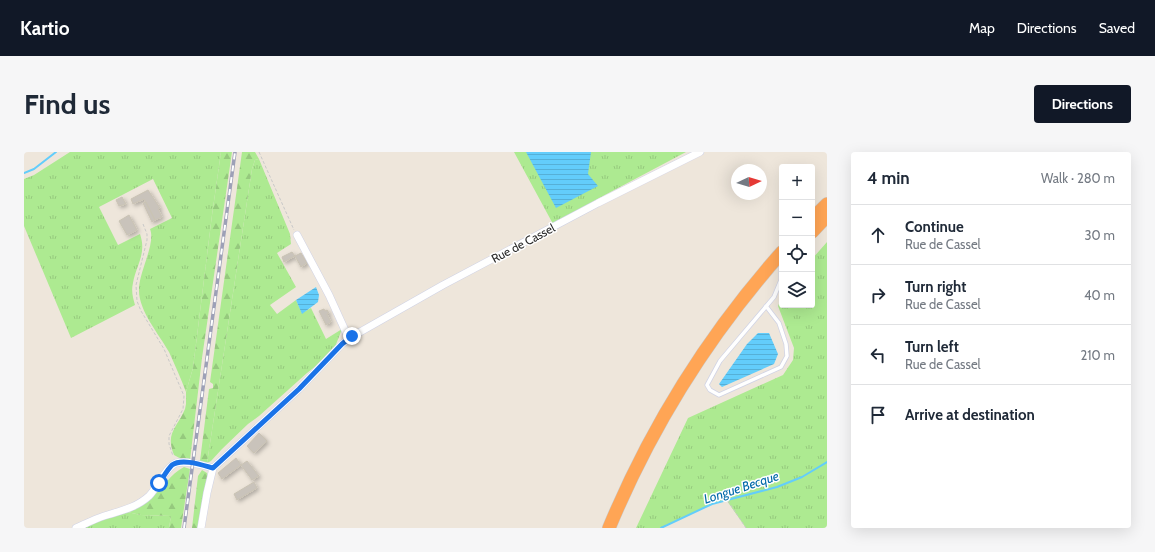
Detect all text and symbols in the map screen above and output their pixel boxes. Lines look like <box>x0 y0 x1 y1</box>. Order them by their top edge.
text: Kartio <box>20 17 69 40</box>
text: Map <box>969 19 995 37</box>
text: Directions <box>1017 19 1077 37</box>
text: Saved <box>1099 19 1135 37</box>
button: Directions <box>1034 85 1131 123</box>
text: Find us <box>24 87 110 121</box>
north arrow <box>731 164 767 200</box>
map controls <box>779 164 815 308</box>
button: + <box>779 164 815 200</box>
text: 4 min <box>867 168 910 188</box>
text: Walk · 280 m <box>1041 170 1115 186</box>
button: − <box>779 200 815 236</box>
text: Continue <box>905 218 964 236</box>
street label: Rue de Cassel <box>489 220 557 266</box>
icon: ahead <box>867 224 889 246</box>
text: 30 m <box>1085 227 1115 243</box>
button: locate <box>779 236 815 272</box>
text: Rue de Cassel <box>905 236 981 252</box>
button: layers <box>779 272 815 308</box>
text: Turn right <box>905 278 966 296</box>
icon: right <box>867 284 889 306</box>
text: 40 m <box>1084 287 1115 303</box>
text: Rue de Cassel <box>905 296 981 312</box>
route end <box>343 327 361 345</box>
text: Turn left <box>905 338 959 356</box>
icon: left <box>867 344 889 366</box>
text: 210 m <box>1081 347 1115 363</box>
text: Rue de Cassel <box>905 356 981 372</box>
icon: arrive <box>867 404 889 426</box>
text: Arrive at destination <box>905 406 1035 424</box>
water label: Longue Becque <box>701 467 781 507</box>
route start <box>150 474 168 492</box>

